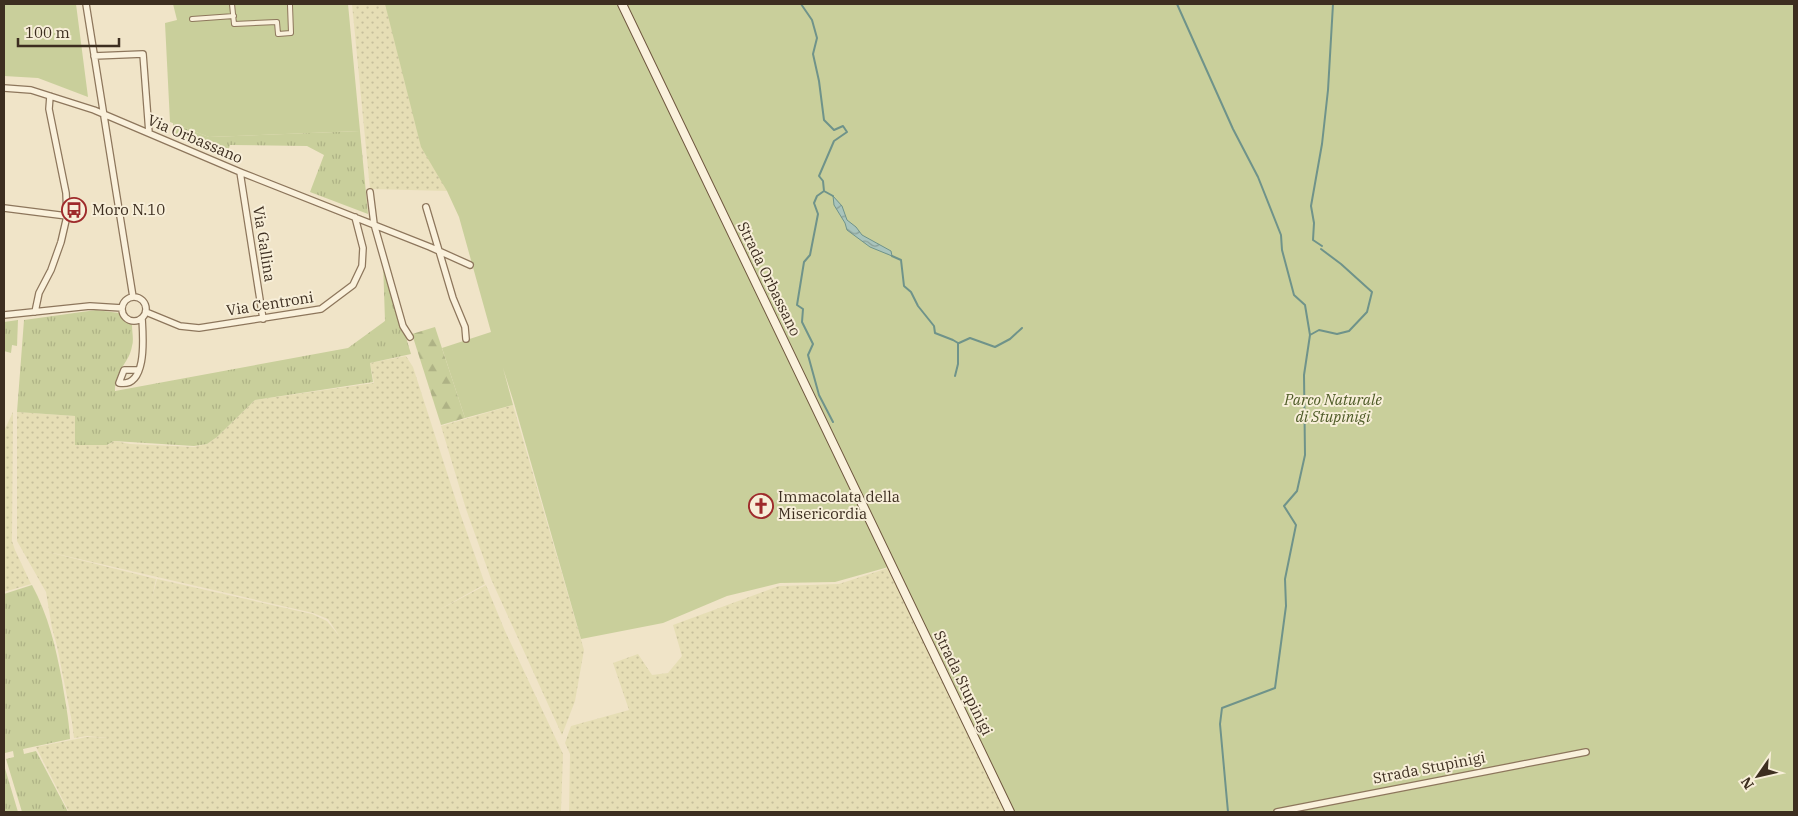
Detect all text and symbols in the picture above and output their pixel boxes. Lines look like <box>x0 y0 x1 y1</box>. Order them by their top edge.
scale bar <box>18 15 119 47</box>
text: 100 m <box>25 23 70 42</box>
street label: Via Orbassano <box>145 110 246 167</box>
bus stop icon: Moro N.10 <box>61 197 87 223</box>
place label: Moro N.10 <box>92 200 165 219</box>
street label: Via Gallina <box>249 205 280 283</box>
street label: Strada Orbassano <box>733 218 805 339</box>
street label: Via Centroni <box>225 287 315 320</box>
park label: Parco Naturale di Stupinigi <box>1283 390 1382 426</box>
place label: Immacolata della Misericordia <box>778 487 900 523</box>
church icon: Immacolata della Misericordia <box>748 493 774 519</box>
street label: Strada Stupinigi <box>930 627 997 739</box>
street label: Strada Stupinigi <box>1371 747 1487 788</box>
north arrow <box>1733 751 1783 801</box>
text: N <box>1737 774 1758 793</box>

